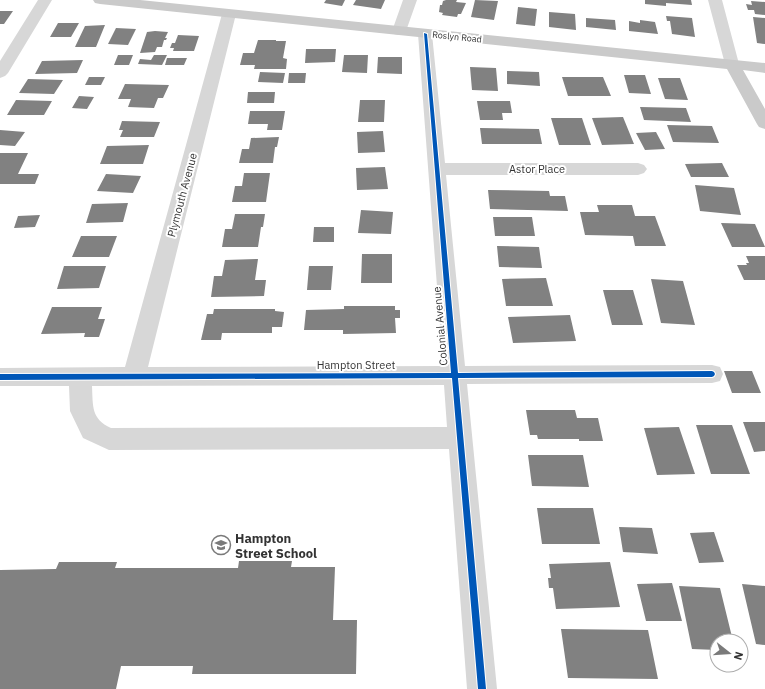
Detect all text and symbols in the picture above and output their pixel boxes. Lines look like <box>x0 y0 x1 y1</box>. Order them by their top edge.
street label: Roslyn Road <box>432 28 482 45</box>
street label: Plymouth Avenue <box>164 151 200 239</box>
street label: Astor Place <box>509 162 565 176</box>
street label: Colonial Avenue <box>430 286 450 366</box>
street label: Hampton Street <box>317 358 395 372</box>
place label: Hampton Street School <box>235 530 317 562</box>
school or university icon: Hampton Street School <box>210 534 232 556</box>
north arrow <box>709 633 749 673</box>
text: N <box>731 650 746 662</box>

